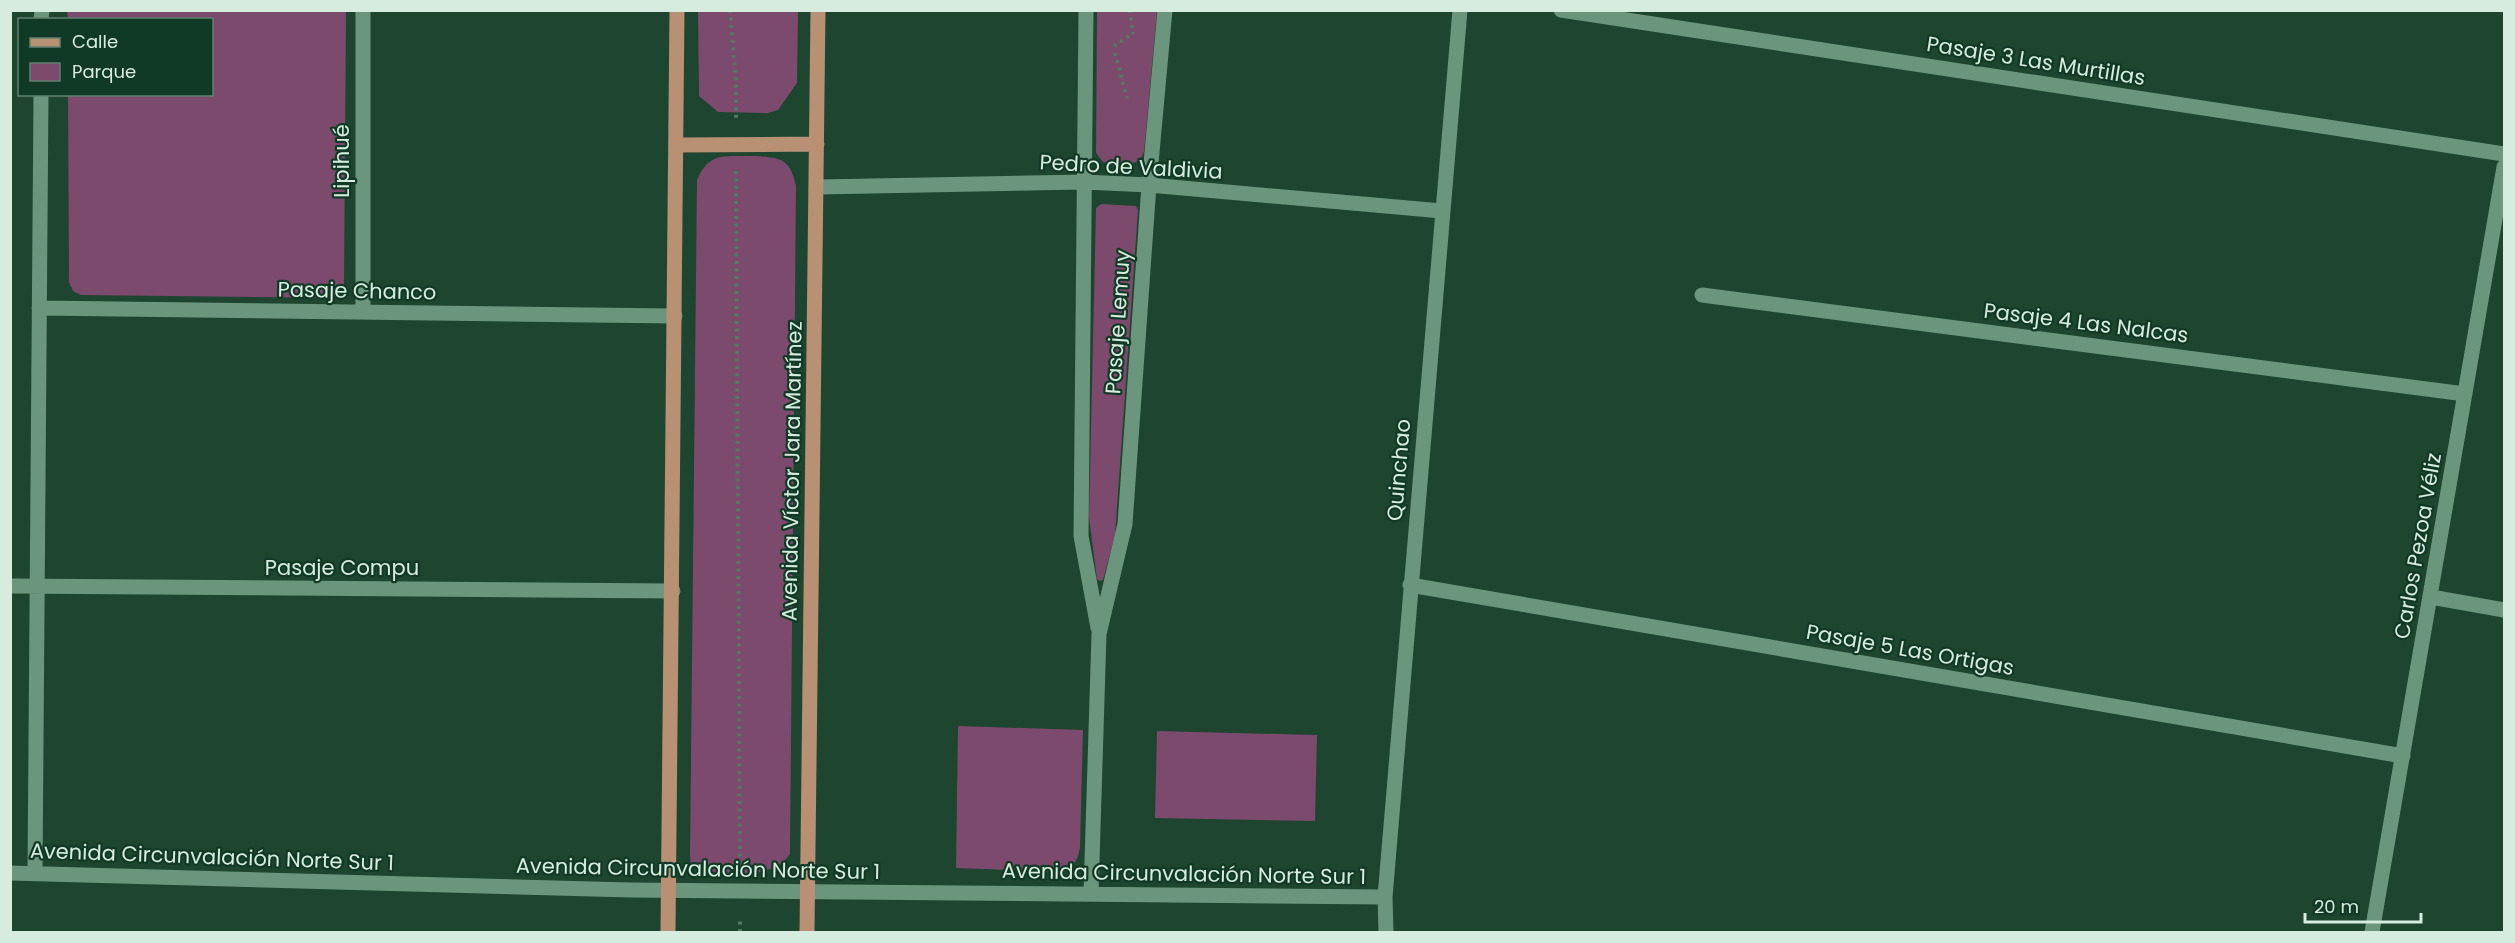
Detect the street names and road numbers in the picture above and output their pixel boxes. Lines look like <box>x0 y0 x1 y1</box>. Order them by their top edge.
street label: Pasaje 3 Las Murtillas <box>1925 29 2147 92</box>
street label: Lipihué <box>327 124 356 198</box>
street label: Pedro de Valdivia <box>1039 147 1223 186</box>
street label: Pasaje Lemuy <box>1098 249 1137 395</box>
street label: Pasaje Chanco <box>277 275 437 306</box>
street label: Pasaje 4 Las Nalcas <box>1982 296 2190 349</box>
street label: Avenida Víctor Jara Martínez <box>774 321 809 621</box>
street label: Quinchao <box>1380 418 1417 522</box>
street label: Carlos Pezoa Véliz <box>2387 451 2448 641</box>
street label: Pasaje Compu <box>265 553 419 582</box>
street label: Pasaje 5 Las Ortigas <box>1804 617 2016 682</box>
street label: Avenida Circunvalación Norte Sur 1 <box>29 836 395 877</box>
street label: Avenida Circunvalación Norte Sur 1 <box>516 851 880 886</box>
street label: Avenida Circunvalación Norte Sur 1 <box>1002 856 1366 891</box>

